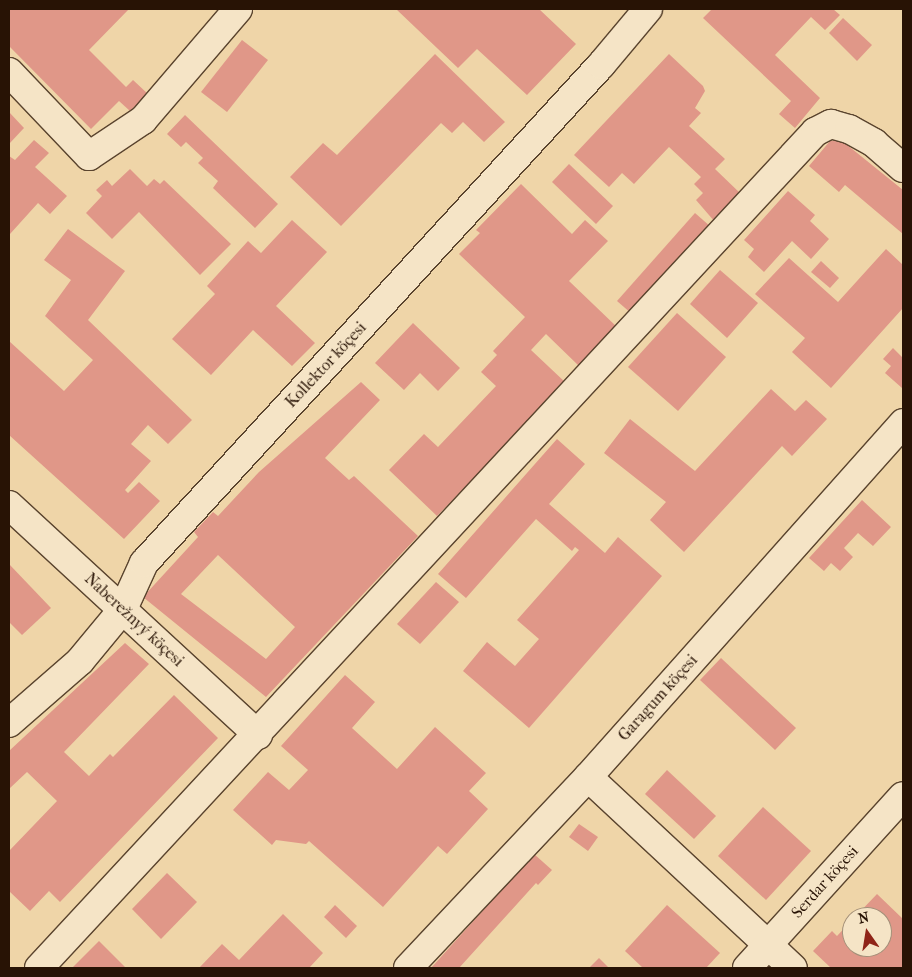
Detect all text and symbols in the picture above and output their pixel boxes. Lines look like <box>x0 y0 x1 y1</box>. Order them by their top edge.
street label: Kollektor köçesi <box>282 318 370 412</box>
street label: Naberežnyý köçesi <box>81 569 187 671</box>
street label: Garagum köçesi <box>614 651 702 745</box>
street label: Serdar köçesi <box>787 842 863 922</box>
north arrow <box>842 907 892 957</box>
text: N <box>857 908 871 927</box>

